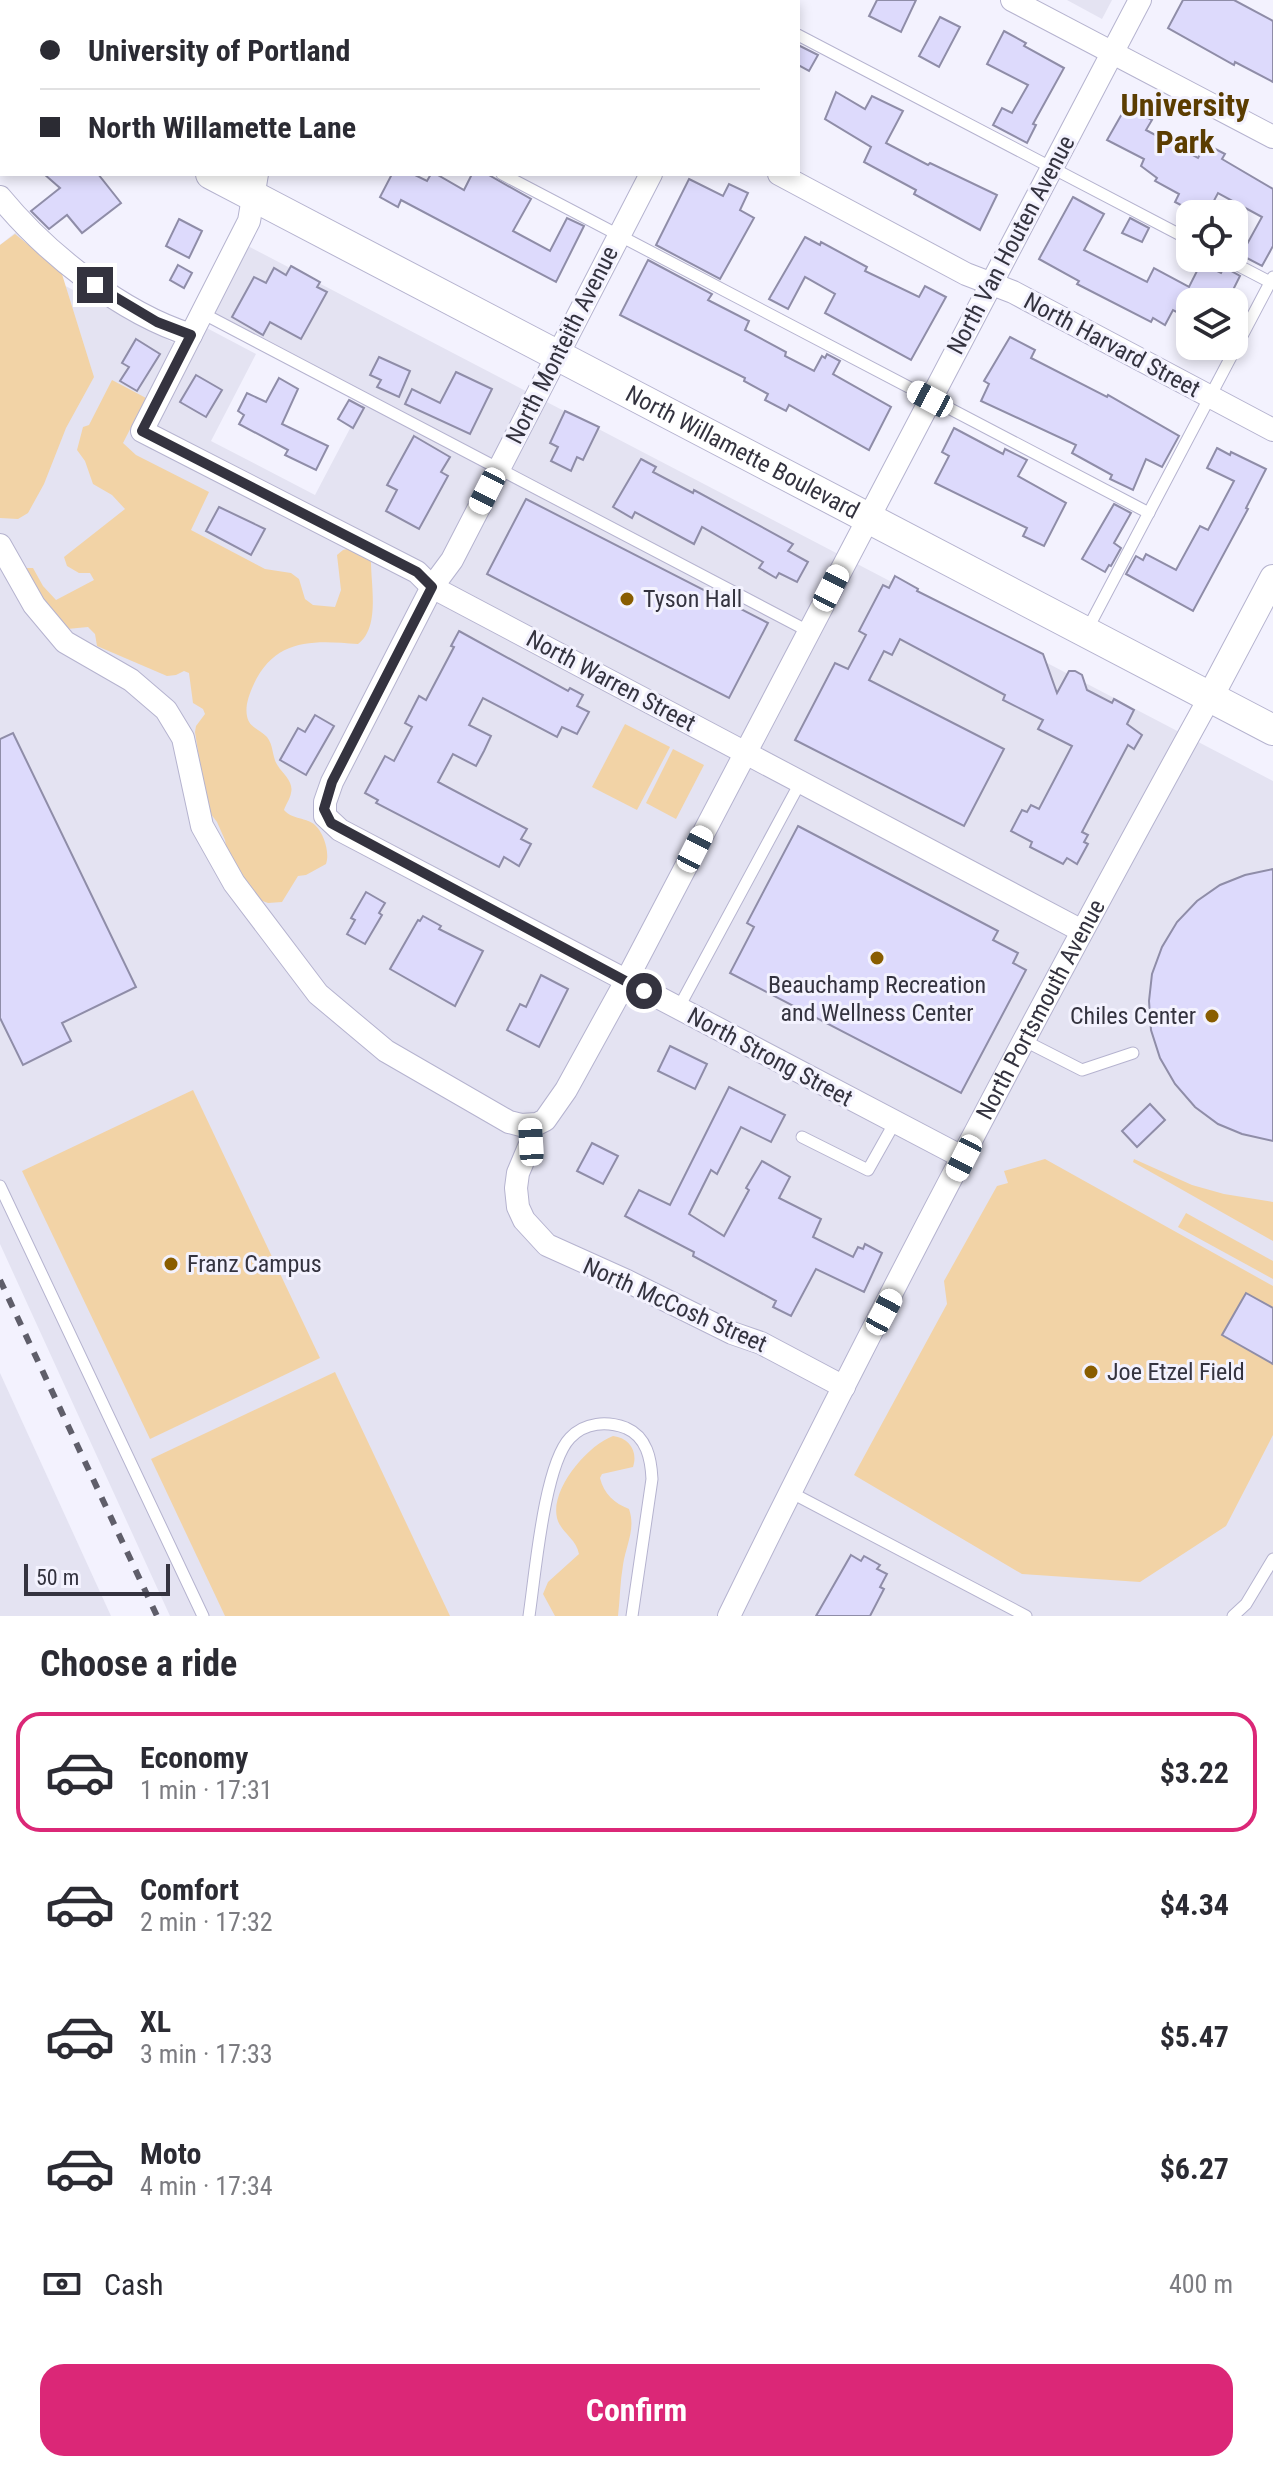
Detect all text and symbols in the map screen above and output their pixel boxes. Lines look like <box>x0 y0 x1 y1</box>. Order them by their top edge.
text: University of Portland <box>88 33 350 68</box>
district label: University Park <box>1121 86 1249 161</box>
text: North Willamette Lane <box>88 110 356 145</box>
street label: North Van Houten Avenue <box>941 131 1081 359</box>
map controls <box>1176 200 1248 360</box>
button: locate <box>1176 200 1248 272</box>
street label: North Monteith Avenue <box>500 242 624 448</box>
route end <box>77 267 113 303</box>
street label: North Harvard Street <box>1019 287 1205 403</box>
button: layers <box>1176 288 1248 360</box>
car <box>903 377 957 421</box>
street label: North Willamette Boulevard <box>621 380 864 525</box>
car <box>465 464 509 518</box>
car <box>809 561 853 615</box>
place label: Tyson Hall <box>643 585 742 613</box>
marker: Tyson Hall <box>618 590 636 608</box>
street label: North Warren Street <box>522 625 700 737</box>
car <box>673 822 717 876</box>
street label: North Portsmouth Avenue <box>971 895 1111 1124</box>
marker: Beauchamp Recreation and Wellness Center <box>868 949 886 967</box>
place label: Beauchamp Recreation and Wellness Center <box>768 971 986 1027</box>
route start <box>626 973 662 1009</box>
street label: North Strong Street <box>683 1002 857 1112</box>
place label: Chiles Center <box>1070 1002 1196 1030</box>
marker: Chiles Center <box>1203 1007 1221 1025</box>
car <box>518 1117 544 1167</box>
car <box>942 1131 986 1185</box>
place label: Franz Campus <box>187 1250 322 1278</box>
street label: North McCosh Street <box>579 1252 771 1358</box>
marker: Franz Campus <box>162 1255 180 1273</box>
car <box>862 1285 906 1339</box>
place label: Joe Etzel Field <box>1107 1358 1245 1386</box>
marker: Joe Etzel Field <box>1082 1363 1100 1381</box>
scale bar <box>24 1560 170 1596</box>
text: 50 m <box>36 1565 79 1590</box>
text: Choose a ride <box>40 1643 237 1685</box>
icon: car <box>44 1736 116 1808</box>
text: Economy <box>140 1740 248 1775</box>
text: $3.22 <box>1160 1755 1229 1790</box>
text: 1 min · 17:31 <box>140 1775 273 1805</box>
icon: car <box>44 1868 116 1940</box>
text: Comfort <box>140 1872 239 1907</box>
text: $4.34 <box>1160 1887 1229 1922</box>
text: 2 min · 17:32 <box>140 1907 273 1937</box>
icon: car <box>44 2000 116 2072</box>
text: XL <box>140 2004 171 2039</box>
text: $5.47 <box>1160 2019 1229 2054</box>
text: 3 min · 17:33 <box>140 2039 273 2069</box>
icon: car <box>44 2132 116 2204</box>
text: Moto <box>140 2136 201 2171</box>
text: $6.27 <box>1160 2151 1229 2186</box>
text: 4 min · 17:34 <box>140 2171 273 2201</box>
icon: cash <box>40 2262 84 2306</box>
text: Cash <box>104 2267 164 2302</box>
text: 400 m <box>1169 2269 1233 2299</box>
button: Confirm <box>40 2364 1233 2456</box>

